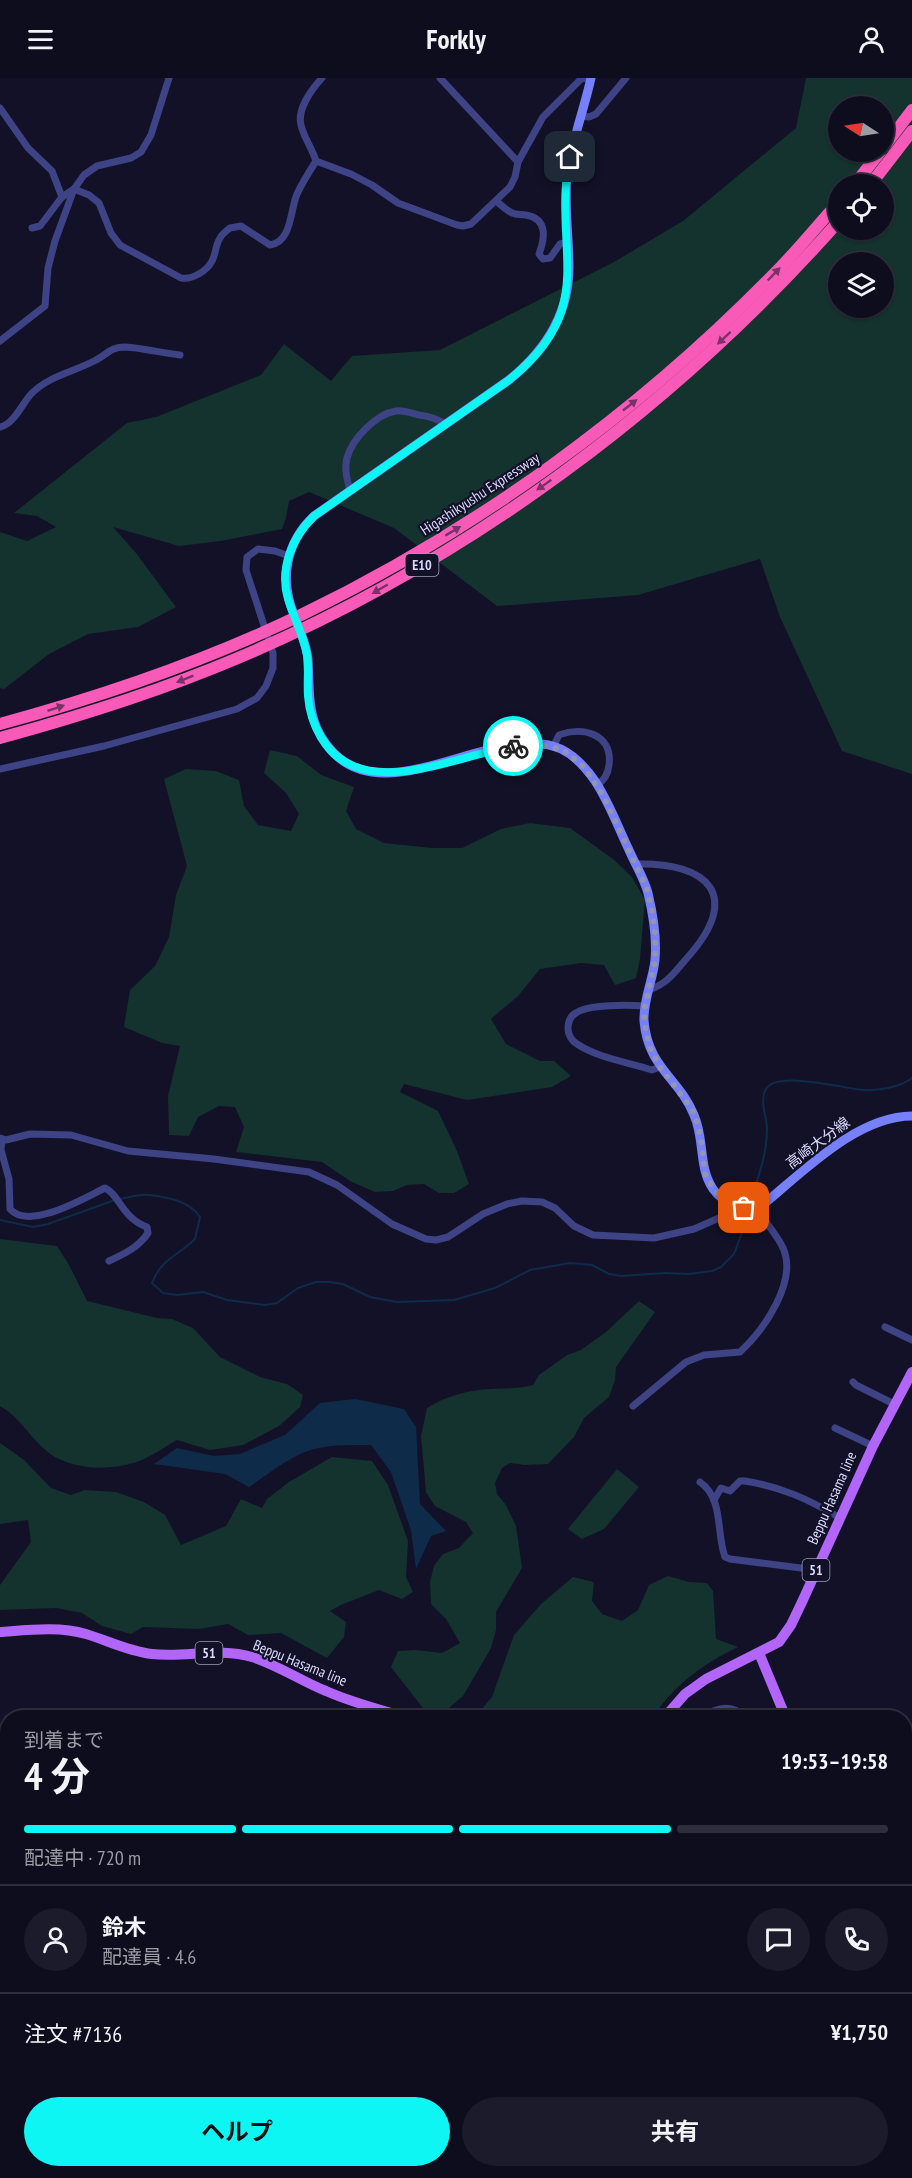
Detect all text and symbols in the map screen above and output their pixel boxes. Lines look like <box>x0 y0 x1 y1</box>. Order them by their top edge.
text: Forkly <box>426 22 486 56</box>
icon: menu <box>24 23 57 56</box>
icon: person <box>855 23 888 56</box>
north arrow <box>828 96 894 162</box>
map controls <box>828 96 894 318</box>
pin <box>544 131 595 182</box>
icon: home <box>553 140 586 173</box>
button: locate <box>828 174 894 240</box>
button: layers <box>828 252 894 318</box>
one-way arrow <box>767 266 781 281</box>
one-way arrow <box>717 331 732 344</box>
one-way arrow <box>622 398 638 411</box>
street label: Higashikyushu Expressway <box>417 448 543 539</box>
one-way arrow <box>537 479 553 491</box>
one-way arrow <box>445 526 462 536</box>
road number: E10 <box>406 554 438 576</box>
one-way arrow <box>371 584 388 594</box>
one-way arrow <box>175 674 193 684</box>
one-way arrow <box>47 703 65 713</box>
courier <box>483 716 543 776</box>
icon: bike <box>497 730 530 763</box>
street label: 高崎大分線 <box>782 1112 853 1173</box>
pin <box>718 1182 769 1233</box>
icon: bag <box>727 1191 760 1224</box>
street label: Beppu Hasama line <box>803 1448 860 1547</box>
road number: 51 <box>802 1559 830 1581</box>
street label: Beppu Hasama line <box>250 1635 350 1690</box>
road number: 51 <box>196 1642 222 1664</box>
text: 到着まで <box>24 1727 104 1753</box>
text: 19:53–19:58 <box>781 1747 888 1775</box>
text: 4 分 <box>24 1750 90 1801</box>
text: 配達中 · 720 m <box>24 1845 141 1871</box>
button: person <box>24 1908 87 1971</box>
button: chat <box>747 1908 810 1971</box>
button: phone <box>825 1908 888 1971</box>
text: 鈴木 <box>102 1913 146 1941</box>
text: 配達員 · 4.6 <box>102 1944 196 1970</box>
text: ¥1,750 <box>831 2018 888 2046</box>
text: 注文 #7136 <box>24 2020 122 2048</box>
button: ヘルプ <box>24 2097 450 2166</box>
button: 共有 <box>462 2097 888 2166</box>

